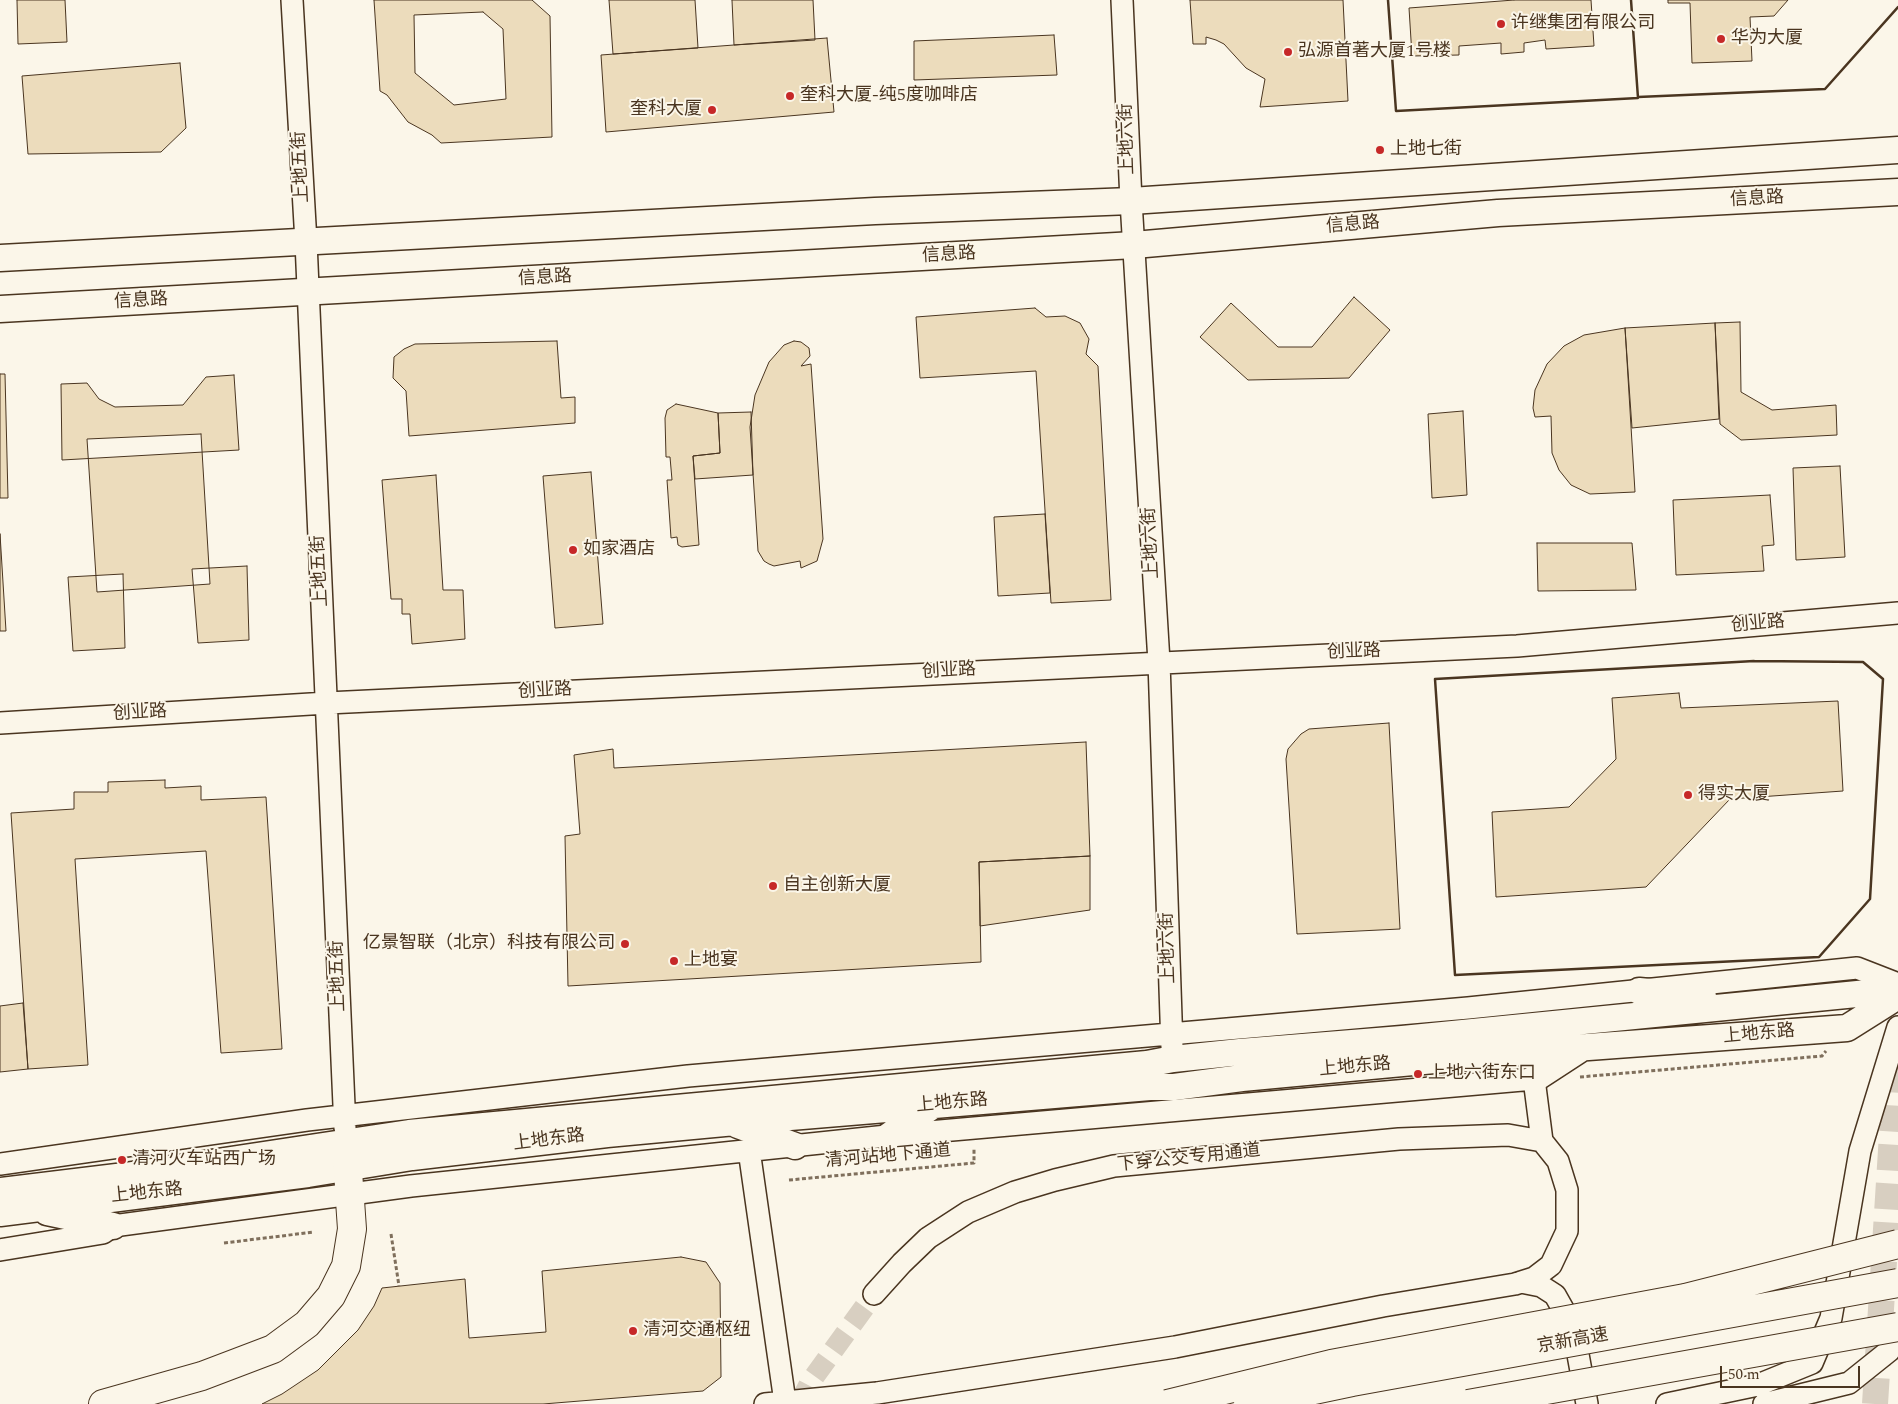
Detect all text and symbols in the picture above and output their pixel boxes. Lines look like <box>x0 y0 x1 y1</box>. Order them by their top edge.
place label: 许继集团有限公司 <box>1511 13 1655 35</box>
marker: 许继集团有限公司 <box>1495 18 1507 30</box>
place label: 华为大厦 <box>1731 28 1803 50</box>
marker: 华为大厦 <box>1715 33 1727 45</box>
place label: 弘源首著大厦1号楼 <box>1298 41 1451 63</box>
marker: 弘源首著大厦1号楼 <box>1282 46 1294 58</box>
place label: 奎科大厦-纯5度咖啡店 <box>800 85 978 107</box>
marker: 奎科大厦-纯5度咖啡店 <box>784 90 796 102</box>
place label: 奎科大厦 <box>630 99 702 121</box>
street label: 上地六街 <box>1116 103 1140 175</box>
marker: 奎科大厦 <box>706 104 718 116</box>
street label: 上地五街 <box>289 130 315 204</box>
place label: 上地七街 <box>1390 139 1462 161</box>
marker: 上地七街 <box>1374 144 1386 156</box>
street label: 信息路 <box>1729 188 1785 212</box>
street label: 信息路 <box>1325 213 1381 239</box>
street label: 信息路 <box>921 244 977 268</box>
street label: 信息路 <box>517 267 573 291</box>
street label: 信息路 <box>113 290 169 314</box>
street label: 上地六街 <box>1139 506 1165 580</box>
street label: 上地五街 <box>308 534 334 608</box>
place label: 如家酒店 <box>583 539 655 561</box>
marker: 如家酒店 <box>567 544 579 556</box>
street label: 创业路 <box>1730 612 1786 638</box>
street label: 创业路 <box>1327 641 1381 665</box>
street label: 创业路 <box>921 660 977 684</box>
street label: 创业路 <box>517 680 573 704</box>
street label: 创业路 <box>112 702 168 726</box>
place label: 得实大厦 <box>1698 784 1770 806</box>
marker: 得实大厦 <box>1682 789 1694 801</box>
place label: 自主创新大厦 <box>783 875 891 897</box>
marker: 自主创新大厦 <box>767 880 779 892</box>
street label: 上地六街 <box>1157 912 1181 984</box>
place label: 亿景智联（北京）科技有限公司 <box>363 933 615 955</box>
marker: 亿景智联（北京）科技有限公司 <box>619 938 631 950</box>
street label: 上地五街 <box>327 940 351 1012</box>
place label: 上地宴 <box>684 950 738 972</box>
marker: 上地宴 <box>668 955 680 967</box>
street label: 上地东路 <box>1722 1021 1796 1049</box>
street label: 上地东路 <box>1318 1054 1392 1082</box>
place label: 上地六街东口 <box>1428 1063 1536 1085</box>
marker: 上地六街东口 <box>1412 1068 1424 1080</box>
street label: 上地东路 <box>915 1090 989 1118</box>
street label: 上地东路 <box>512 1126 586 1156</box>
street label: 清河站地下通道 <box>824 1141 952 1173</box>
street label: 下穿公交专用通道 <box>1116 1141 1262 1177</box>
place label: 清河火车站西广场 <box>132 1149 276 1171</box>
marker: 清河火车站西广场 <box>116 1154 128 1166</box>
street label: 上地东路 <box>110 1179 184 1209</box>
place label: 清河交通枢纽 <box>643 1320 751 1342</box>
marker: 清河交通枢纽 <box>627 1325 639 1337</box>
street label: 京新高速 <box>1536 1325 1610 1359</box>
scale bar <box>1723 1356 1863 1388</box>
text: 50 m <box>1728 1363 1760 1386</box>

